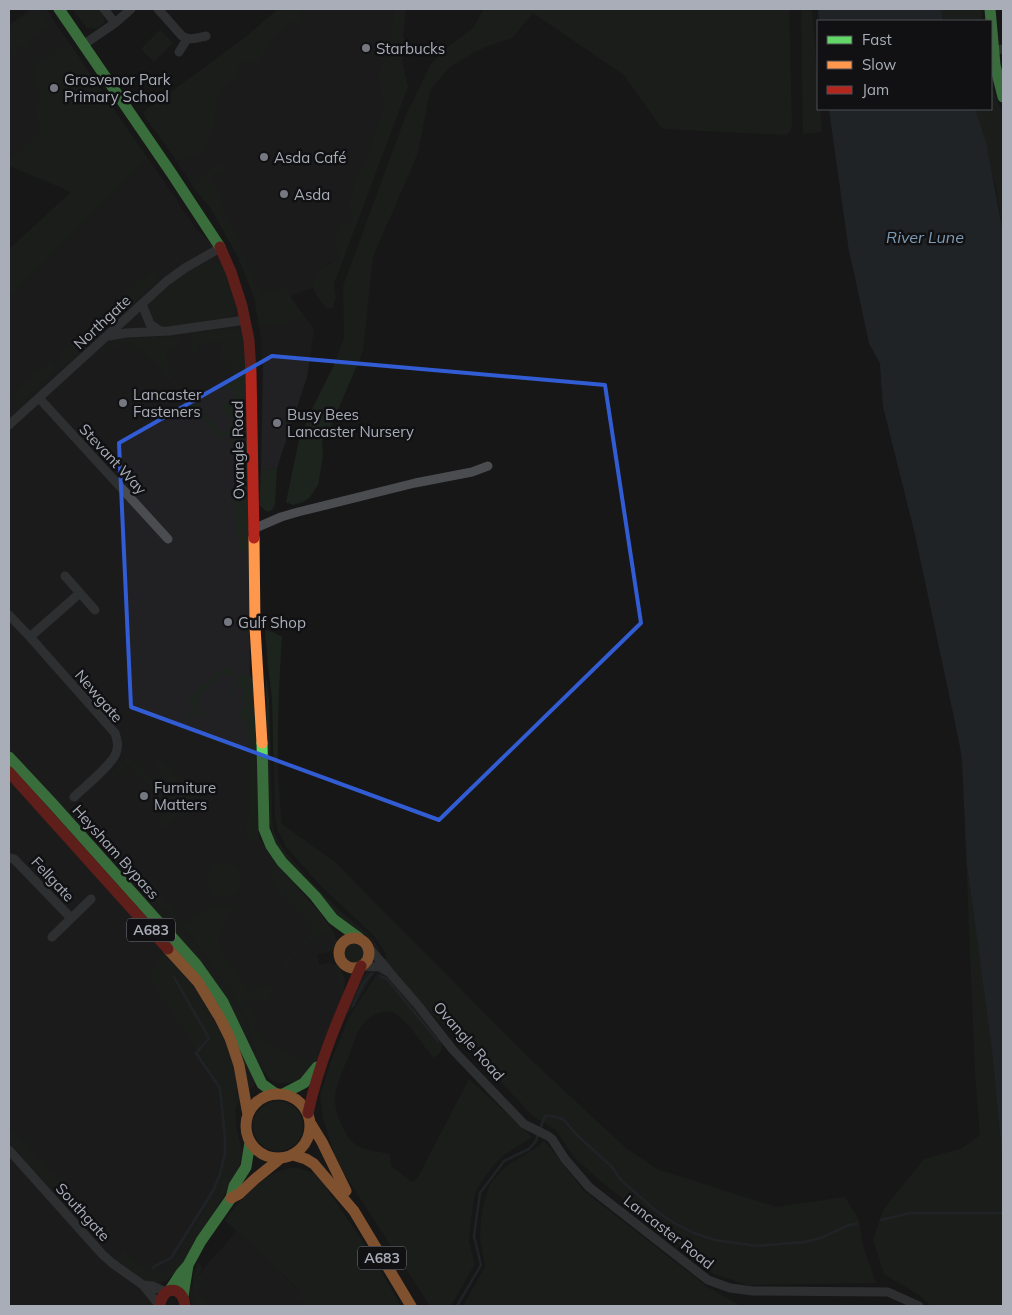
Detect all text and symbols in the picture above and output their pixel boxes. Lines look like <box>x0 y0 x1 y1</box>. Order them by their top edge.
legend <box>817 20 992 110</box>
text: Fast <box>862 30 892 49</box>
place label: Starbucks <box>376 39 445 58</box>
marker: Starbucks <box>360 42 372 54</box>
text: Slow <box>862 55 896 74</box>
place label: Grosvenor Park Primary School <box>64 70 171 106</box>
text: Jam <box>862 80 889 99</box>
marker: Grosvenor Park Primary School <box>48 82 60 94</box>
place label: Asda Café <box>274 148 346 167</box>
marker: Asda Café <box>258 151 270 163</box>
place label: Asda <box>294 185 330 204</box>
marker: Asda <box>278 188 290 200</box>
water label: River Lune <box>886 227 964 247</box>
street label: Northgate <box>70 291 134 353</box>
place label: Lancaster Fasteners <box>133 385 202 421</box>
marker: Lancaster Fasteners <box>117 397 129 409</box>
street label: Ovangle Road <box>228 401 248 499</box>
place label: Busy Bees Lancaster Nursery <box>287 405 414 441</box>
marker: Busy Bees Lancaster Nursery <box>271 417 283 429</box>
street label: Stevant Way <box>75 420 151 498</box>
place label: Gulf Shop <box>238 613 306 632</box>
marker: Gulf Shop <box>222 616 234 628</box>
street label: Newgate <box>71 666 127 726</box>
place label: Furniture Matters <box>154 778 216 814</box>
marker: Furniture Matters <box>138 790 150 802</box>
street label: Heysham Bypass <box>69 801 163 903</box>
street label: Fellgate <box>27 852 79 906</box>
road number: A683 <box>127 918 175 942</box>
street label: Ovangle Road <box>429 998 509 1084</box>
street label: Southgate <box>52 1179 114 1245</box>
street label: Lancaster Road <box>620 1191 718 1273</box>
road number: A683 <box>358 1246 406 1270</box>

